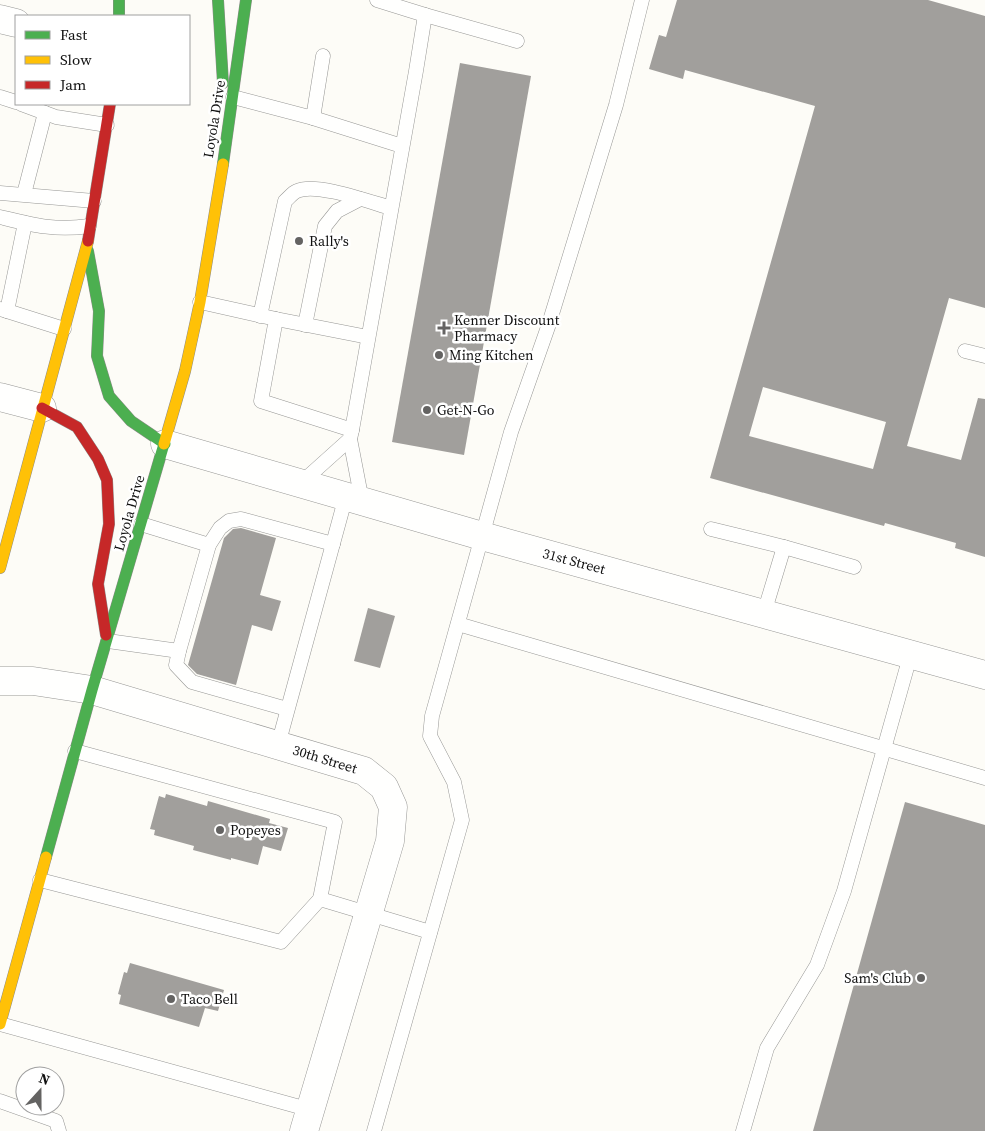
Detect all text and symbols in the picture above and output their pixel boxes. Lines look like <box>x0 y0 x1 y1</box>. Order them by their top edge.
legend <box>15 15 190 105</box>
text: Fast <box>60 24 87 45</box>
text: Slow <box>60 49 92 70</box>
text: Jam <box>59 74 87 95</box>
street label: Loyola Drive <box>198 79 230 159</box>
place label: Rally's <box>309 231 349 251</box>
marker: Rally's <box>293 235 305 247</box>
place label: Kenner Discount Pharmacy <box>454 310 560 346</box>
marker: Kenner Discount Pharmacy <box>438 322 450 334</box>
place label: Ming Kitchen <box>449 345 534 365</box>
marker: Ming Kitchen <box>433 349 445 361</box>
place label: Get-N-Go <box>437 400 495 420</box>
marker: Get-N-Go <box>421 404 433 416</box>
street label: Loyola Drive <box>109 473 149 553</box>
street label: 31st Street <box>540 543 608 579</box>
street label: 30th Street <box>290 740 360 778</box>
place label: Popeyes <box>230 820 281 840</box>
marker: Popeyes <box>214 824 226 836</box>
place label: Sam's Club <box>844 968 911 988</box>
marker: Sam's Club <box>915 972 927 984</box>
place label: Taco Bell <box>181 989 238 1009</box>
marker: Taco Bell <box>165 993 177 1005</box>
north arrow <box>15 1066 65 1116</box>
text: N <box>36 1068 53 1090</box>

